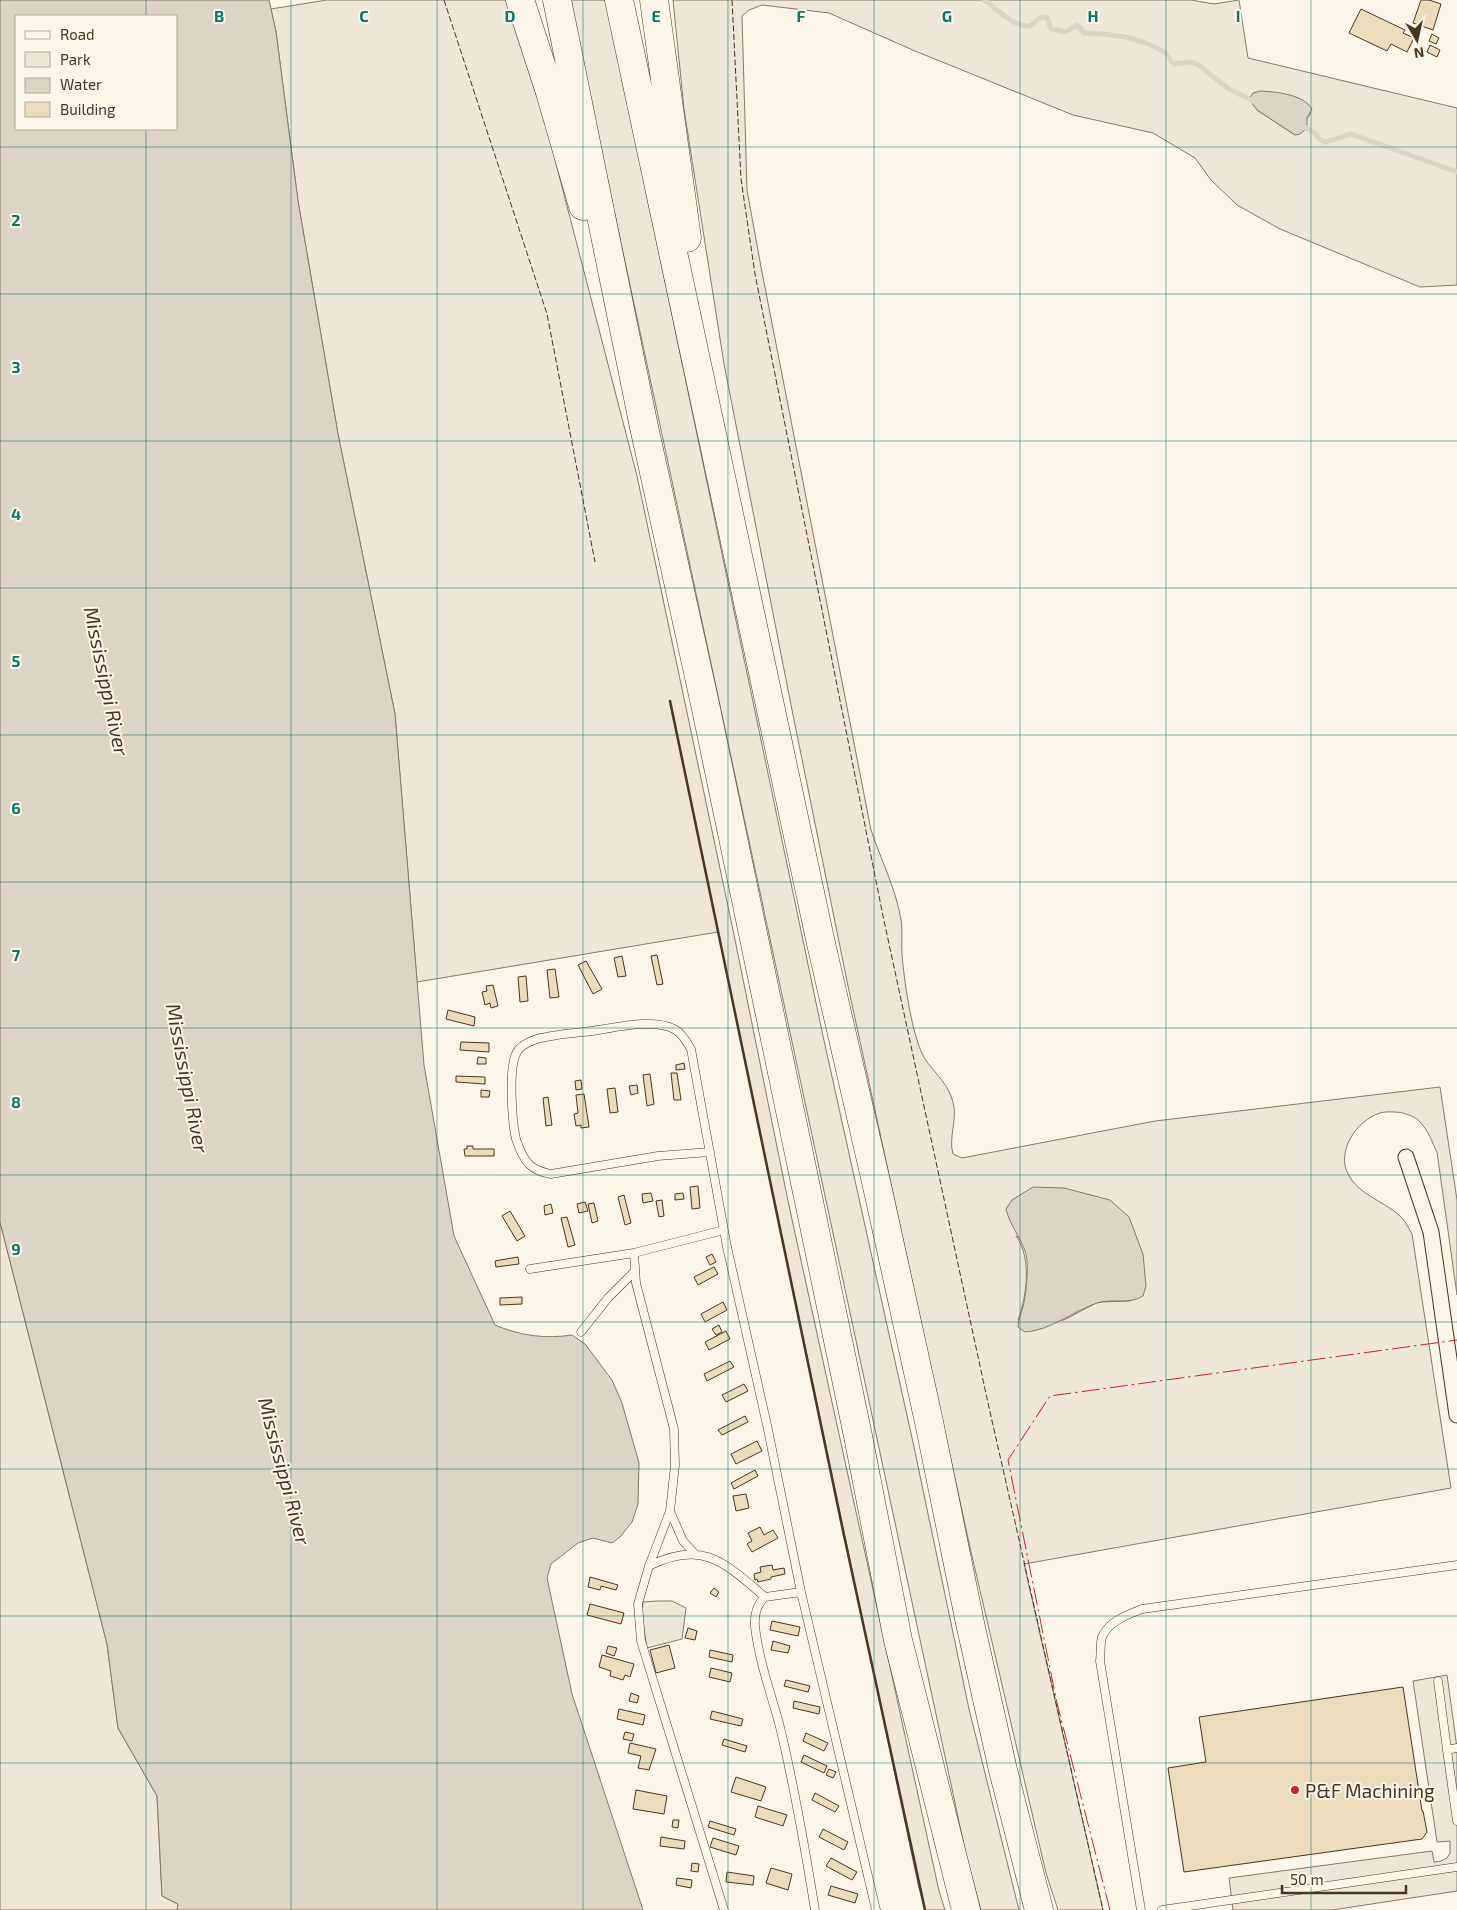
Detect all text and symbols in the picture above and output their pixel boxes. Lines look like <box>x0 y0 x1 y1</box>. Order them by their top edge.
text: B <box>214 6 224 25</box>
text: C <box>359 6 369 25</box>
text: D <box>505 6 516 25</box>
text: E <box>651 6 661 25</box>
text: F <box>797 6 806 25</box>
text: G <box>942 6 952 25</box>
text: H <box>1087 6 1099 25</box>
text: I <box>1236 6 1240 25</box>
legend <box>15 15 178 130</box>
north arrow <box>1392 15 1442 65</box>
text: Road <box>60 25 95 43</box>
text: N <box>1413 44 1425 63</box>
text: Park <box>60 50 91 68</box>
text: Water <box>60 75 102 93</box>
text: Building <box>60 100 116 118</box>
text: 2 <box>11 210 21 229</box>
text: 3 <box>11 357 21 376</box>
text: 4 <box>11 504 21 523</box>
water label: Mississippi River <box>79 604 135 759</box>
text: 5 <box>12 651 21 670</box>
text: 6 <box>11 798 21 817</box>
text: 7 <box>12 945 21 964</box>
water label: Mississippi River <box>162 1001 214 1156</box>
text: 8 <box>11 1092 21 1111</box>
text: 9 <box>11 1239 21 1258</box>
water label: Mississippi River <box>254 1395 316 1548</box>
place label: P&F Machining <box>1305 1779 1435 1802</box>
marker: P&F Machining <box>1289 1784 1301 1796</box>
scale bar <box>1282 1862 1406 1894</box>
text: 50 m <box>1290 1870 1324 1888</box>

